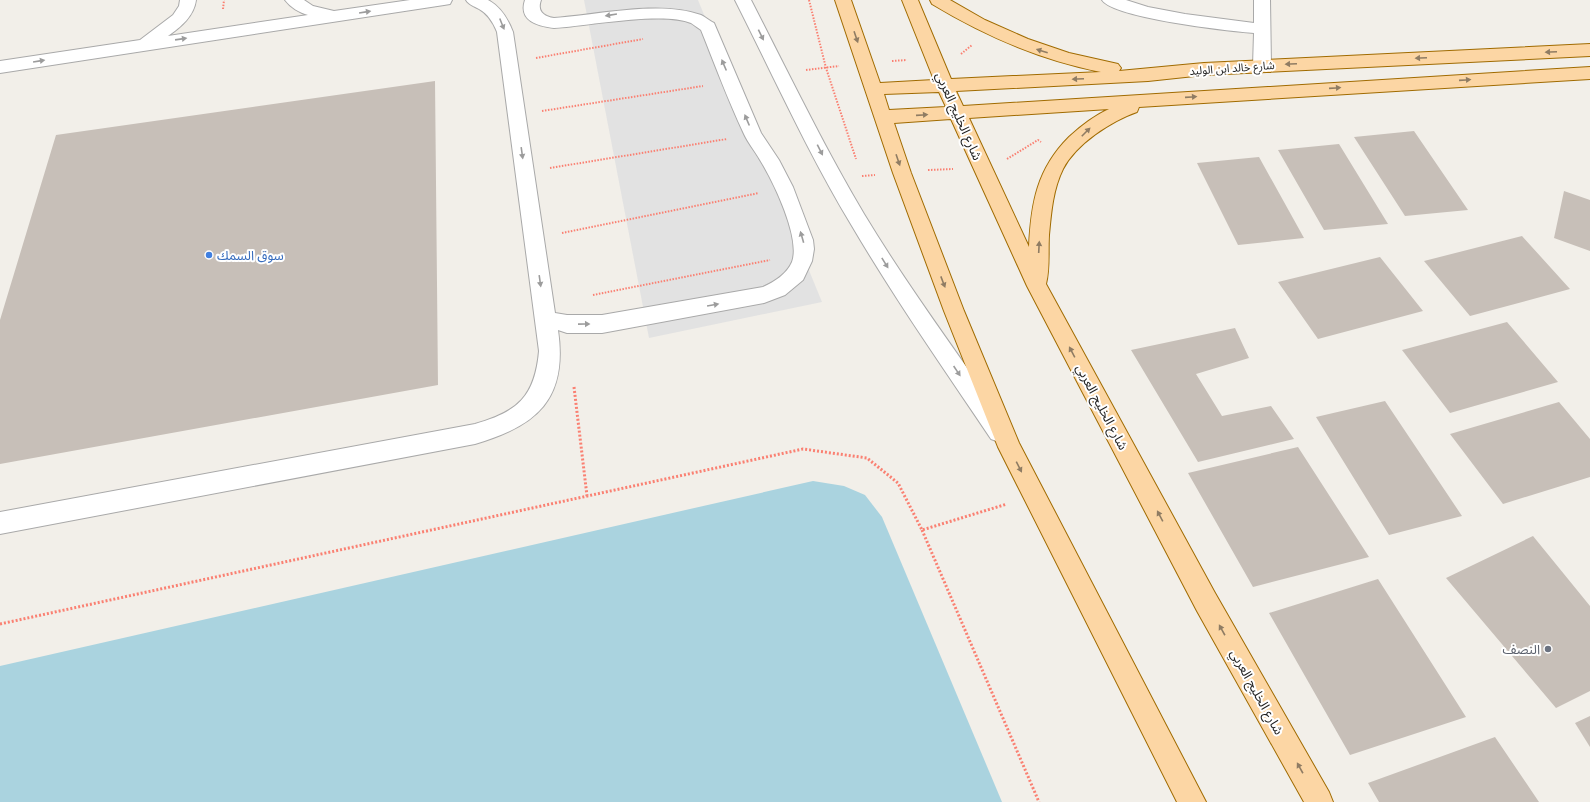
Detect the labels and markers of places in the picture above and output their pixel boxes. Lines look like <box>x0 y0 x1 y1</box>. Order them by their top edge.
place label: سوق السمك <box>217 247 284 264</box>
marker: سوق السمك <box>204 250 214 260</box>
place label: النصف <box>1502 641 1540 658</box>
marker: النصف <box>1543 644 1553 654</box>

